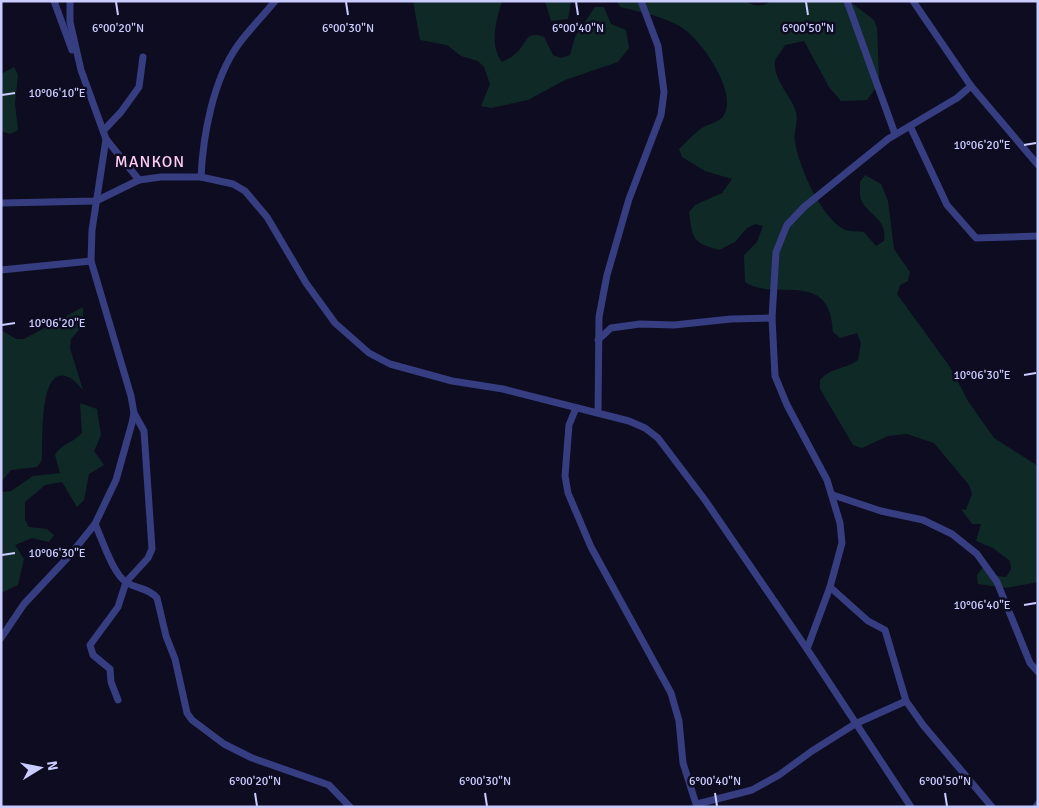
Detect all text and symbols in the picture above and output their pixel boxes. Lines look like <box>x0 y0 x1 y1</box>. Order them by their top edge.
text: 6°00'20"N <box>92 21 144 36</box>
text: 6°00'30"N <box>322 21 374 36</box>
text: 6°00'40"N <box>552 21 604 36</box>
text: 6°00'50"N <box>782 21 834 36</box>
text: 10°06'10"E <box>28 86 86 101</box>
text: 10°06'20"E <box>953 138 1011 153</box>
district label: MANKON <box>115 152 185 172</box>
text: 10°06'20"E <box>28 316 86 331</box>
text: 10°06'30"E <box>953 368 1011 383</box>
text: 10°06'30"E <box>28 546 86 561</box>
text: 10°06'40"E <box>953 598 1011 613</box>
north arrow <box>15 743 65 793</box>
text: N <box>43 760 62 772</box>
text: 6°00'20"N <box>229 774 281 789</box>
text: 6°00'30"N <box>459 774 511 789</box>
text: 6°00'40"N <box>689 774 741 789</box>
text: 6°00'50"N <box>919 774 971 789</box>

